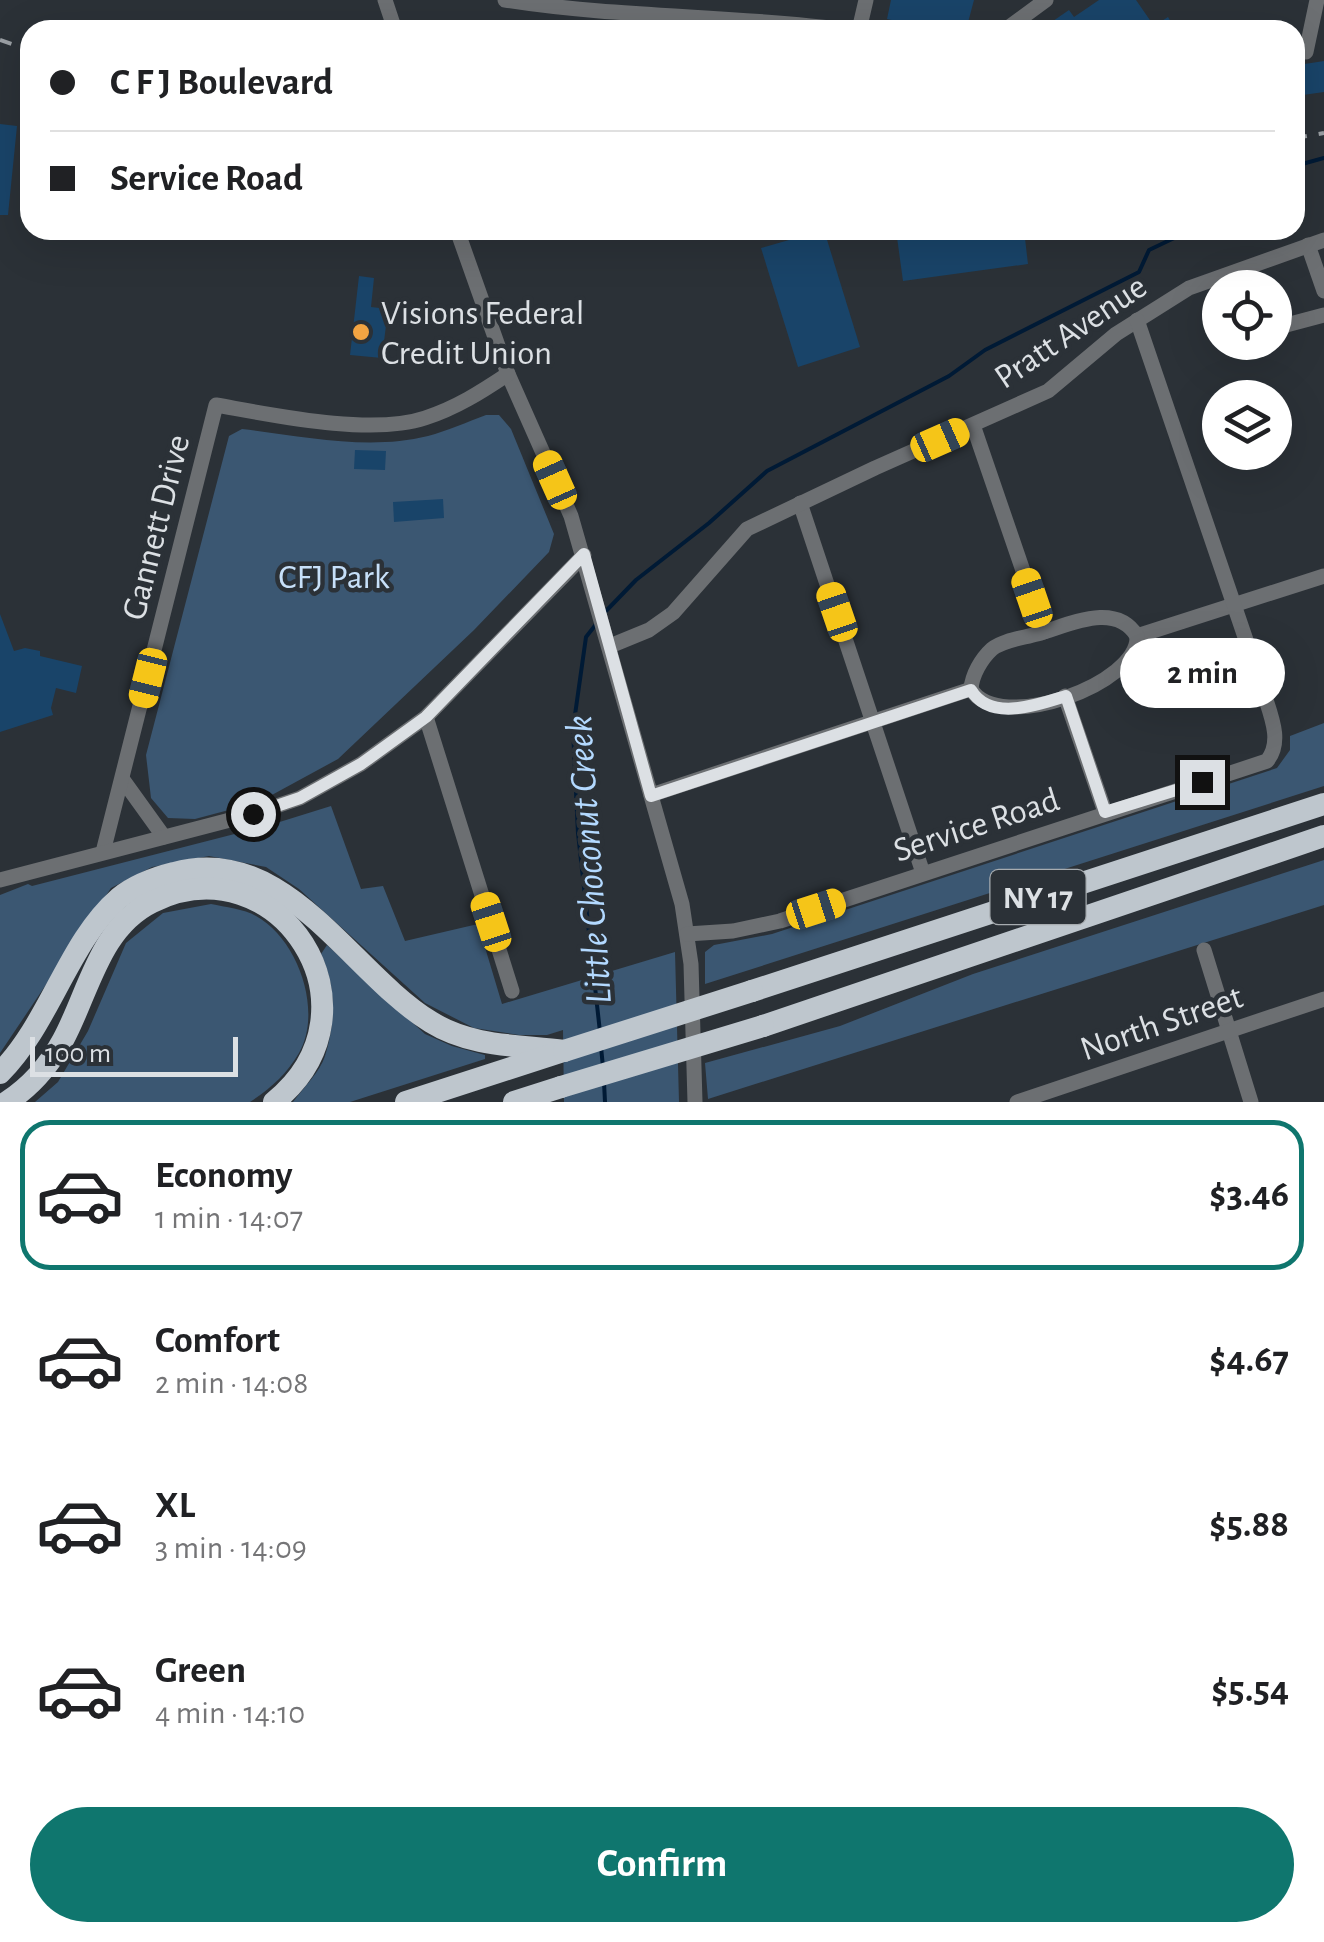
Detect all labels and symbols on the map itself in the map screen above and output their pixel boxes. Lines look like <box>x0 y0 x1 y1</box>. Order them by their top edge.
street label: Pratt Avenue <box>989 269 1153 396</box>
place label: Visions Federal Credit Union <box>381 296 584 371</box>
marker: Visions Federal Credit Union <box>350 321 372 343</box>
car <box>906 414 974 466</box>
street label: Gannett Drive <box>117 431 196 623</box>
car <box>529 446 581 514</box>
park label: CFJ Park <box>278 560 390 595</box>
car <box>1008 565 1056 631</box>
car <box>813 579 861 645</box>
callout: 2 min <box>1120 637 1284 707</box>
car <box>126 645 170 711</box>
water label: Little Choconut Creek <box>561 714 619 1006</box>
route end <box>1180 760 1225 805</box>
street label: Service Road <box>889 782 1064 869</box>
route start <box>231 792 276 837</box>
road number: NY 17 <box>990 870 1086 924</box>
car <box>783 885 849 933</box>
car <box>467 889 515 955</box>
street label: North Street <box>1076 979 1247 1067</box>
scale bar <box>30 1032 238 1076</box>

